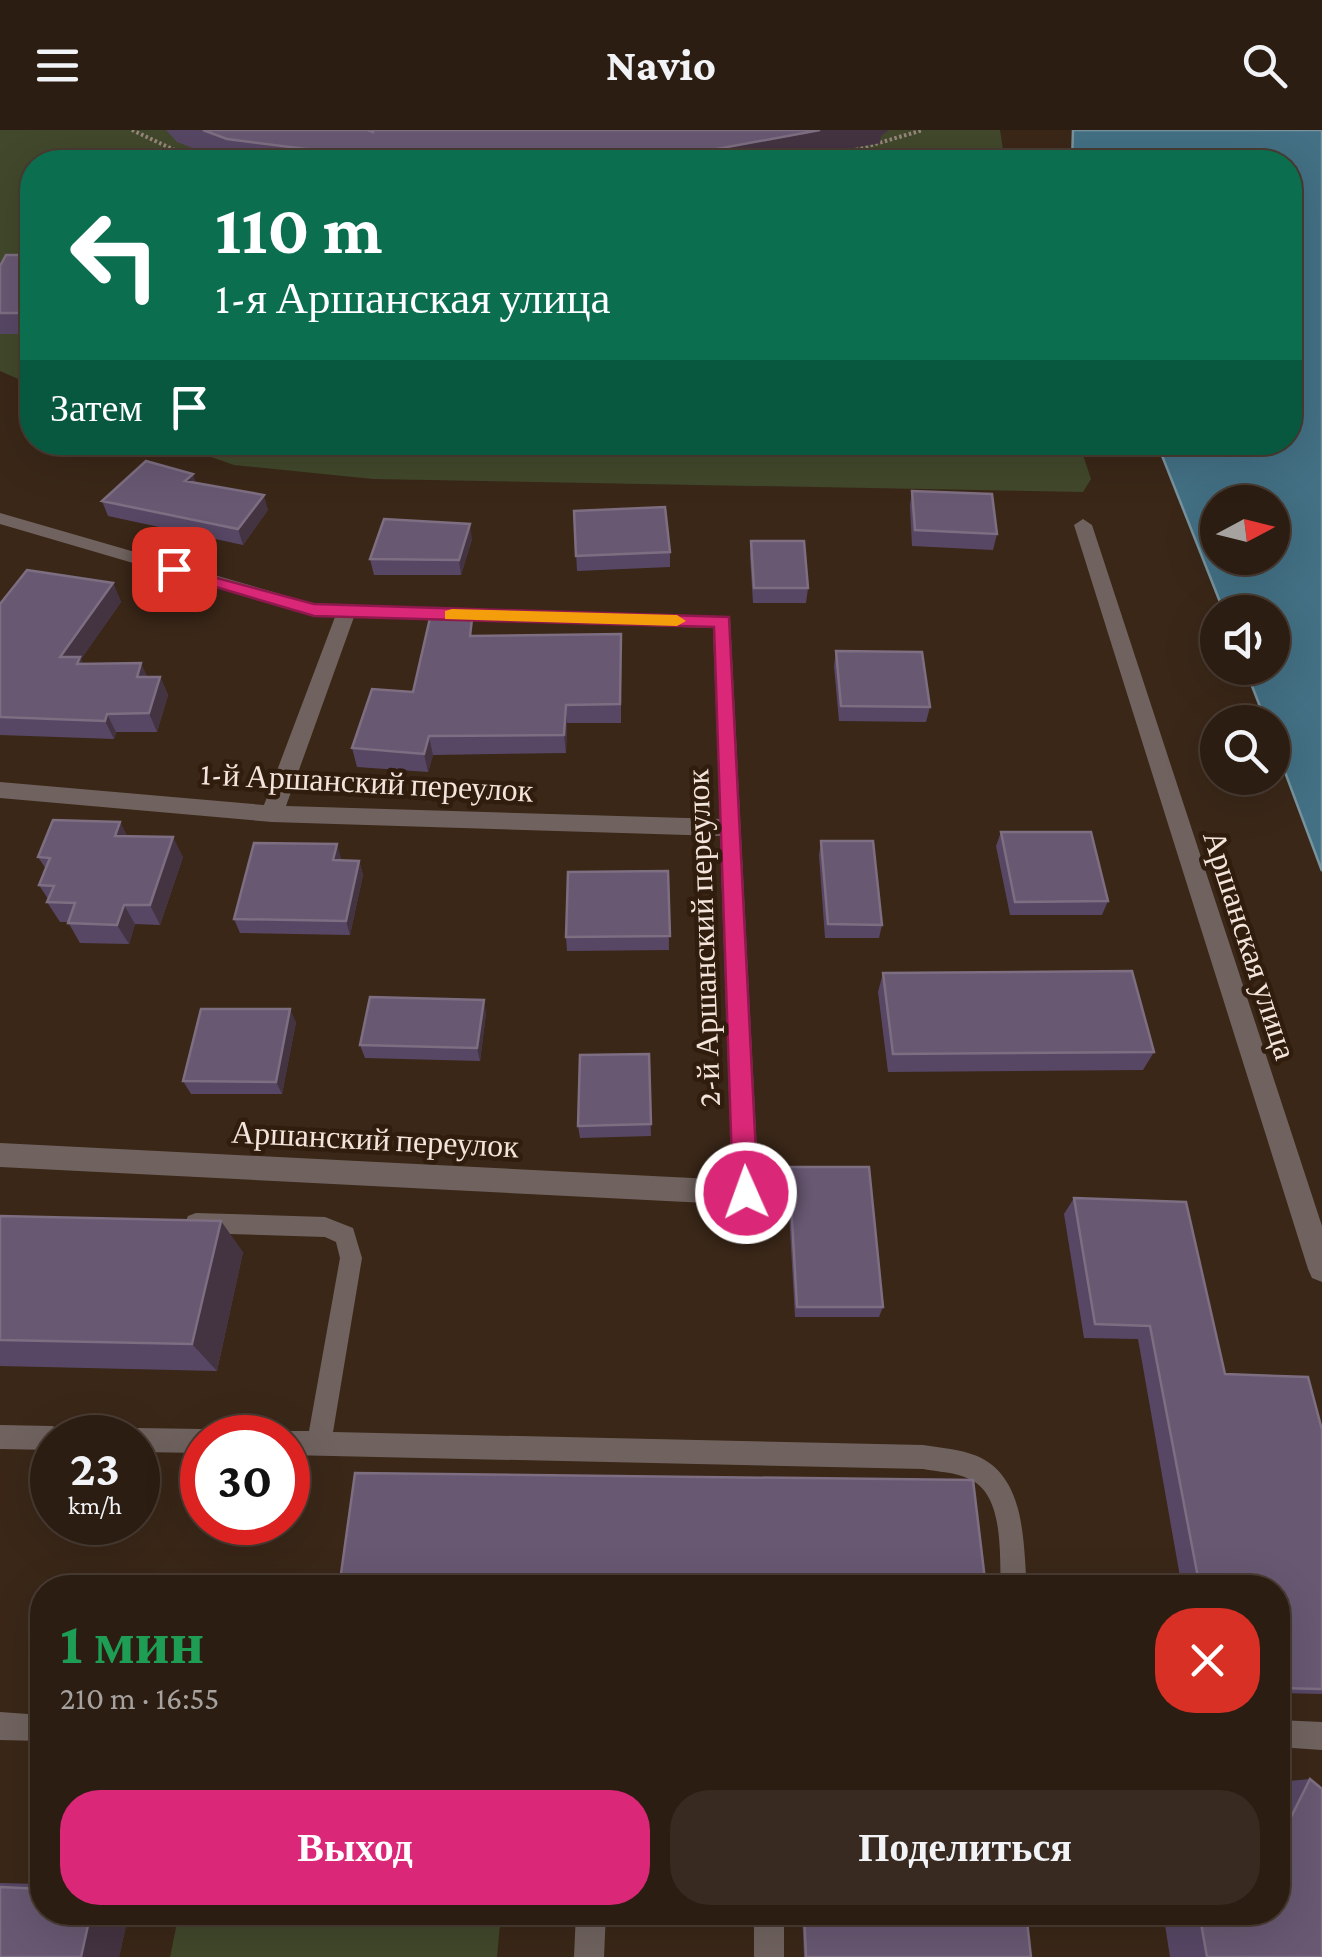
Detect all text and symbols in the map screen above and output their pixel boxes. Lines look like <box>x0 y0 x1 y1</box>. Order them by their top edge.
icon: menu <box>30 38 85 93</box>
icon: search <box>1237 38 1292 93</box>
text: Navio <box>606 40 716 90</box>
icon: left <box>50 190 180 320</box>
text: 110 m <box>215 190 383 268</box>
text: 1-я Аршанская улица <box>215 273 611 323</box>
icon: arrive <box>162 380 217 435</box>
text: Затем <box>50 387 142 429</box>
north arrow <box>1200 485 1290 575</box>
map controls <box>1200 485 1290 795</box>
pin <box>132 527 217 612</box>
icon: arrive <box>147 542 202 597</box>
button: sound <box>1200 595 1290 685</box>
button: search <box>1200 705 1290 795</box>
street label: 1-й Аршанский переулок <box>200 755 535 809</box>
street label: 2-й Аршанский переулок <box>679 768 727 1108</box>
street label: Аршанская улица <box>1196 826 1304 1064</box>
street label: Аршанский переулок <box>230 1113 520 1165</box>
position arrow <box>694 1141 798 1245</box>
speed limit sign: 30 <box>180 1415 310 1545</box>
text: 23 <box>70 1440 120 1496</box>
text: km/h <box>68 1492 122 1519</box>
button: close <box>1155 1608 1260 1713</box>
text: 1 мин <box>60 1609 204 1676</box>
text: 210 m · 16:55 <box>60 1680 219 1716</box>
button: Выход <box>60 1790 650 1905</box>
button: Поделиться <box>670 1790 1260 1905</box>

